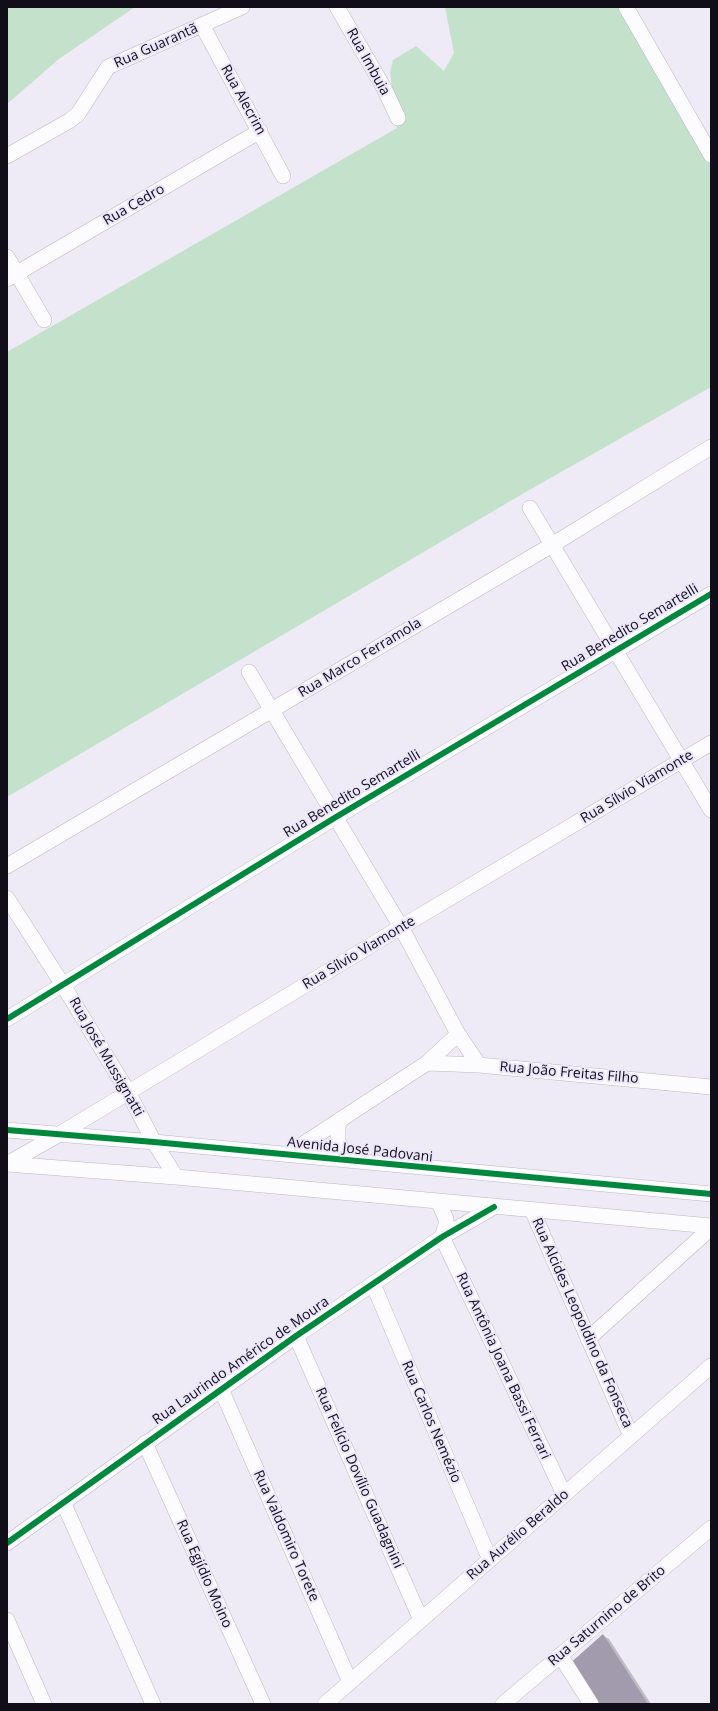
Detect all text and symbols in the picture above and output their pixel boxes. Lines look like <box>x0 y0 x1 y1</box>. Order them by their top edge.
street label: Rua Guarantã <box>111 20 201 72</box>
street label: Rua Imbuia <box>343 26 393 98</box>
street label: Rua Alecrim <box>217 62 269 138</box>
street label: Rua Cedro <box>100 181 168 229</box>
street label: Rua Benedito Semartelli <box>559 580 701 676</box>
street label: Rua Marco Ferramola <box>295 615 425 701</box>
street label: Rua Benedito Semartelli <box>281 746 423 842</box>
street label: Rua Sílvio Viamonte <box>578 747 696 827</box>
street label: Rua Sílvio Viamonte <box>300 913 418 993</box>
street label: Rua José Mussignatti <box>65 995 147 1119</box>
street label: Rua João Freitas Filho <box>499 1059 639 1087</box>
street label: Avenida José Padovani <box>286 1134 434 1166</box>
street label: Rua Alcides Leopoldino da Fonseca <box>528 1215 636 1431</box>
street label: Rua Antônia Joana Bassi Ferrari <box>452 1270 554 1462</box>
street label: Rua Laurindo Américo de Moura <box>149 1293 333 1429</box>
street label: Rua Carlos Nemézio <box>398 1358 464 1486</box>
street label: Rua Felício Dovílio Guadagnini <box>311 1385 407 1571</box>
street label: Rua Valdomiro Torete <box>249 1468 323 1604</box>
street label: Rua Aurélio Beraldo <box>464 1486 572 1584</box>
street label: Rua Egjídio Moino <box>173 1517 235 1631</box>
street label: Rua Saturnino de Brito <box>545 1562 669 1670</box>

